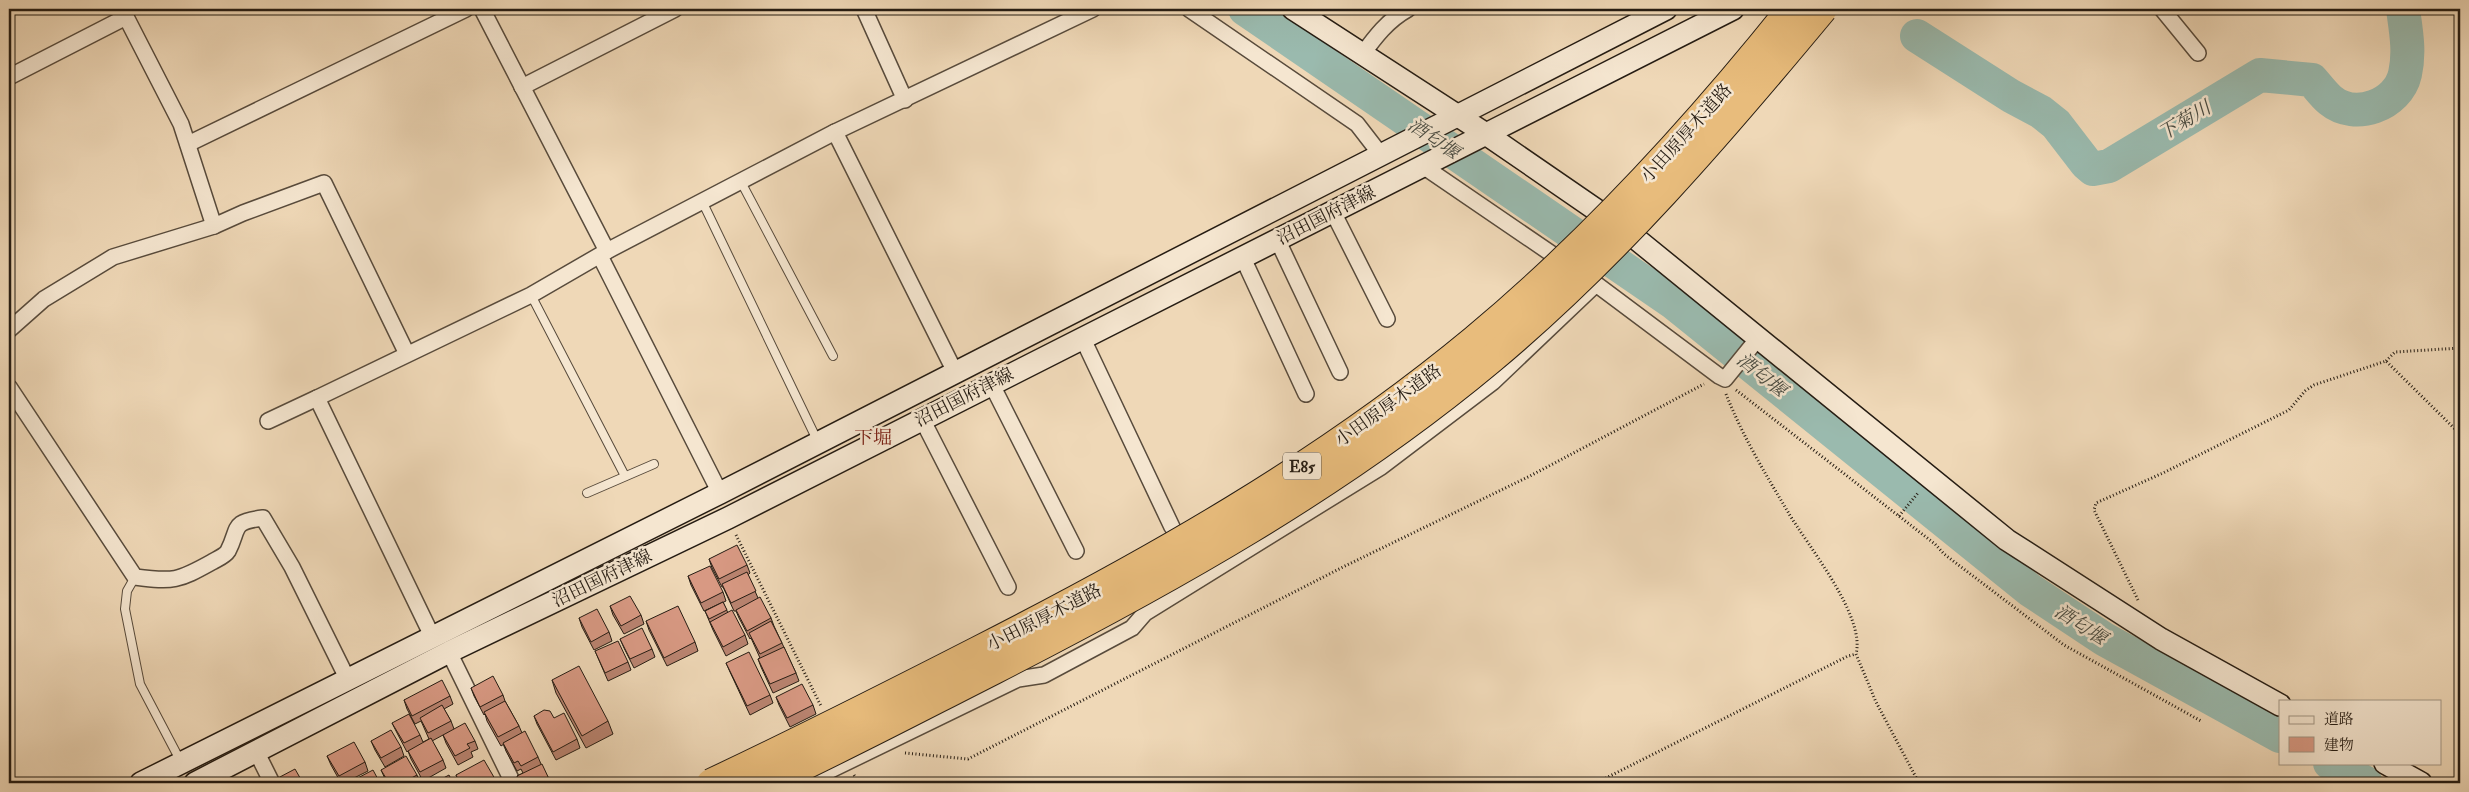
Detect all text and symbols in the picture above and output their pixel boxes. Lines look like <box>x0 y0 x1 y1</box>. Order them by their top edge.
street label: 小田原厚木道路 <box>1636 79 1737 188</box>
water label: 下菊川 <box>2154 95 2217 146</box>
water label: 酒匂堰 <box>1403 113 1466 166</box>
street label: 沼田国府津線 <box>1273 181 1380 250</box>
water label: 酒匂堰 <box>1732 348 1793 404</box>
street label: 小田原厚木道路 <box>1331 359 1446 452</box>
street label: 沼田国府津線 <box>911 363 1018 432</box>
district label: 下堀 <box>854 426 892 450</box>
road number: E85 <box>1283 452 1321 480</box>
street label: 沼田国府津線 <box>549 544 656 612</box>
street label: 小田原厚木道路 <box>983 579 1106 656</box>
water label: 酒匂堰 <box>2050 599 2113 652</box>
legend <box>2279 700 2442 764</box>
text: 道路 <box>2324 710 2354 729</box>
text: 建物 <box>2324 736 2354 755</box>

